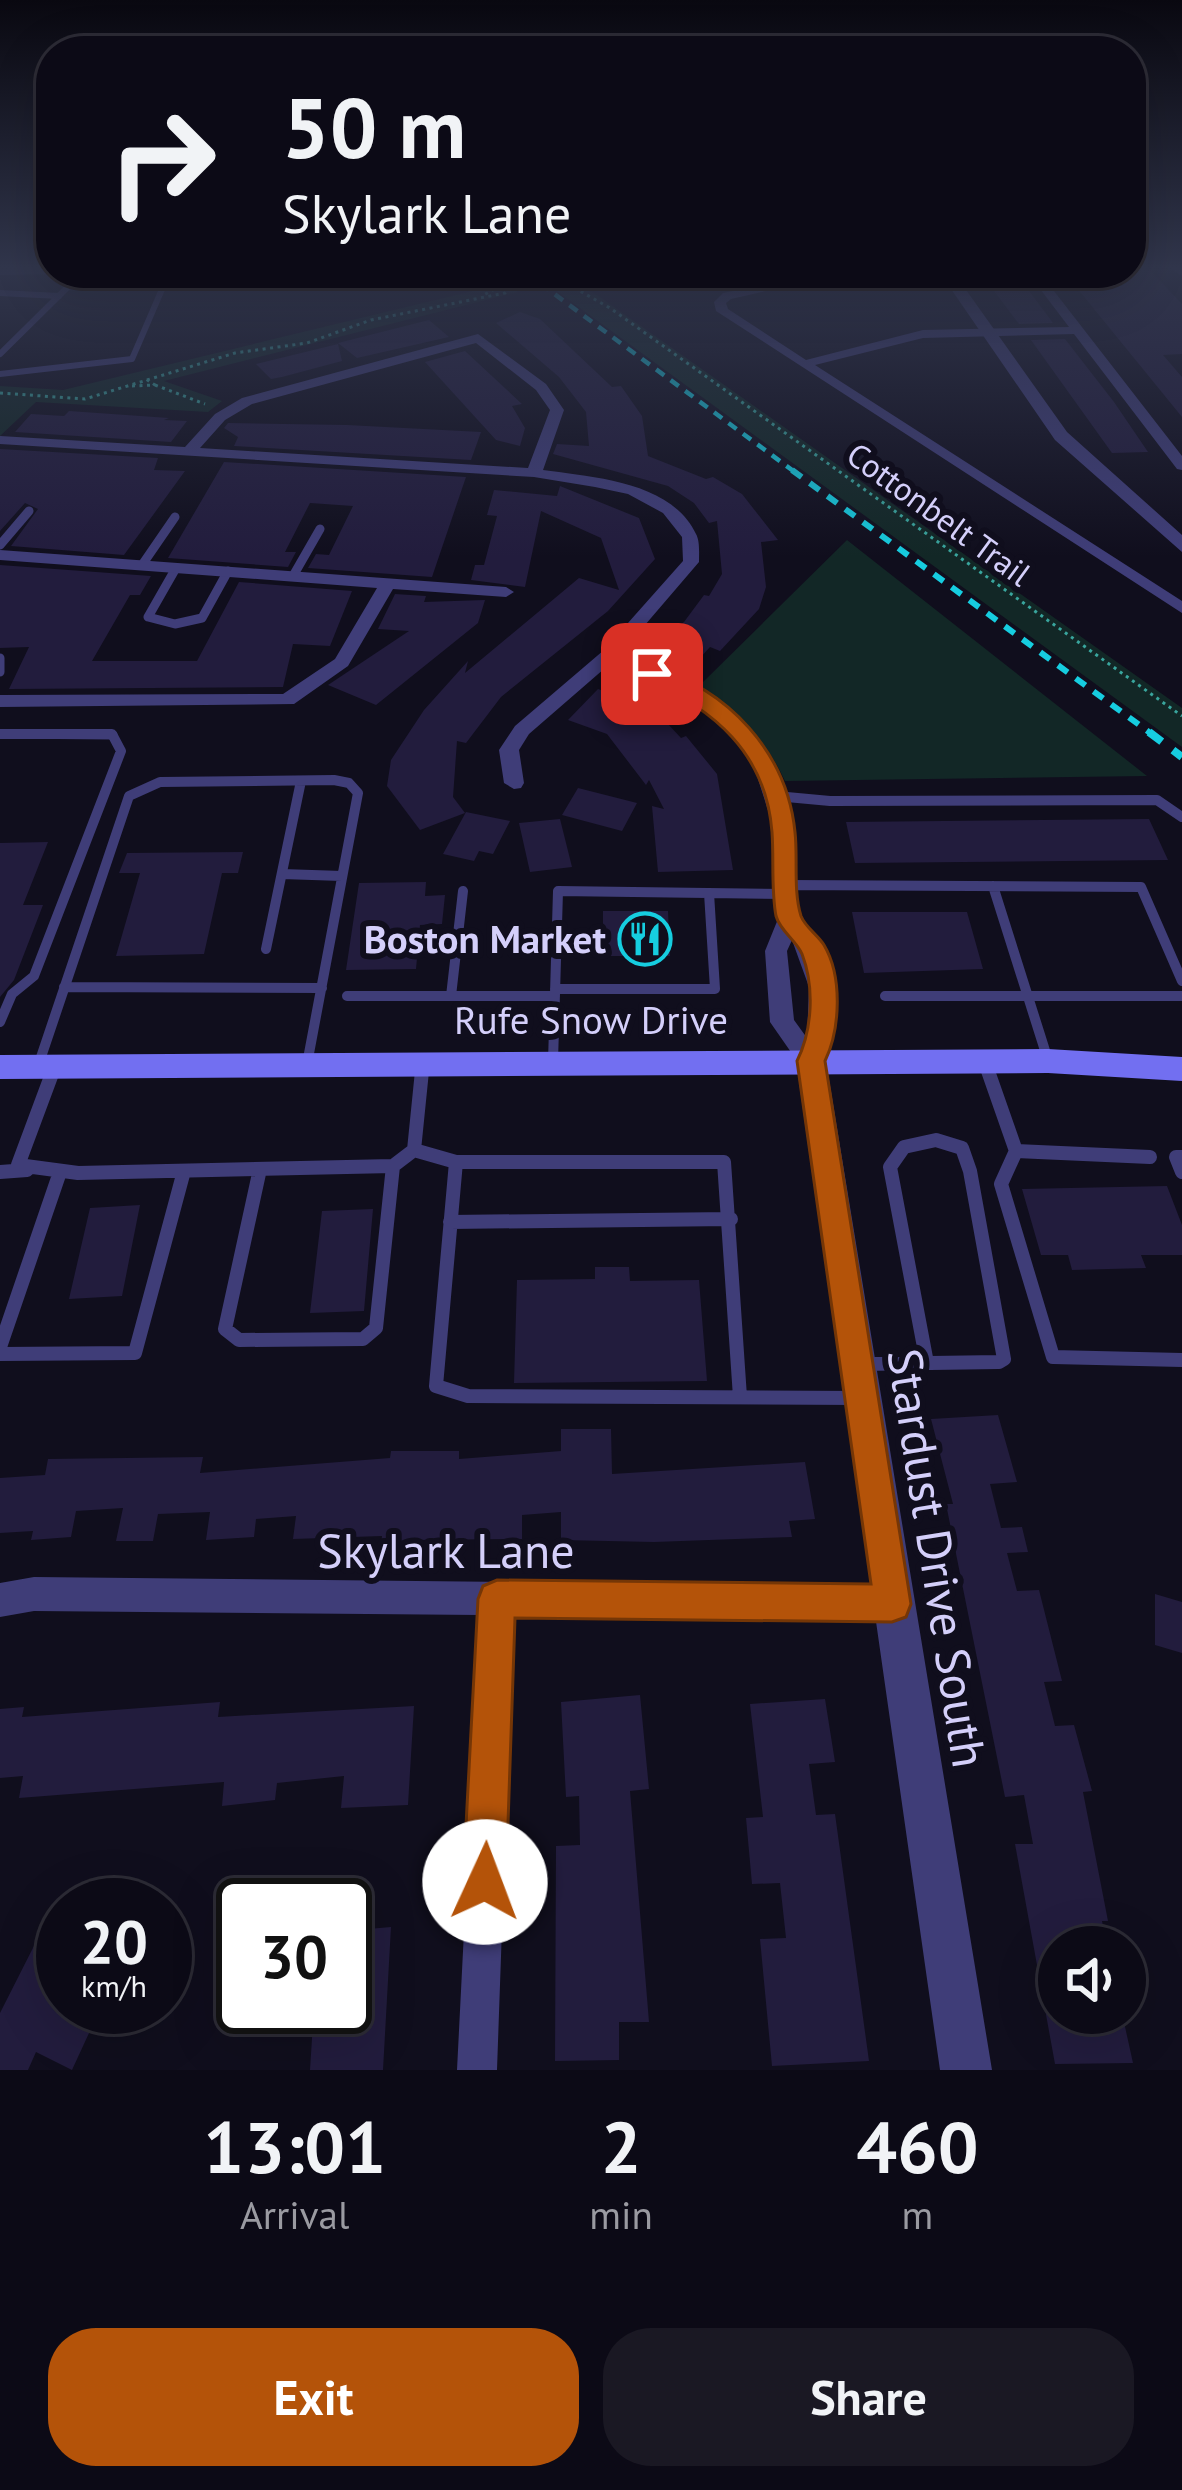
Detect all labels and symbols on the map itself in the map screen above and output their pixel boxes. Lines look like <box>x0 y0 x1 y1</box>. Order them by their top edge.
street label: Cottonbelt Trail <box>839 432 1040 595</box>
pin <box>601 623 703 725</box>
restaurant icon: Boston Market <box>617 911 673 967</box>
place label: Boston Market <box>364 913 606 964</box>
street label: Rufe Snow Drive <box>454 994 728 1045</box>
street label: Stardust Drive South <box>874 1344 1002 1772</box>
street label: Skylark Lane <box>317 1519 575 1581</box>
position arrow <box>422 1819 548 1945</box>
speed limit sign: 30 <box>216 1878 372 2034</box>

